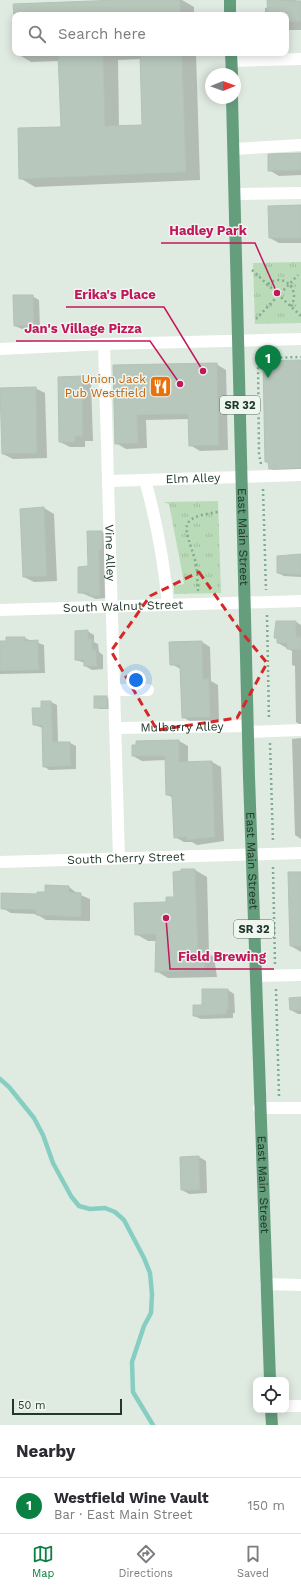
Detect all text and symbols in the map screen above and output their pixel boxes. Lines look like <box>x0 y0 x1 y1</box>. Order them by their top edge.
search box <box>12 12 289 56</box>
icon: search <box>26 23 48 45</box>
text: Search here <box>58 25 146 43</box>
north arrow <box>205 68 241 104</box>
callout: Hadley Park <box>161 218 255 243</box>
text: Hadley Park <box>169 223 248 238</box>
callout: Erika's Place <box>66 282 164 307</box>
text: Erika's Place <box>74 287 156 302</box>
callout: Jan's Village Pizza <box>16 316 150 341</box>
text: Jan's Village Pizza <box>24 321 142 336</box>
pin: 1 <box>255 345 281 378</box>
place label: Union Jack Pub Westfield <box>65 372 146 400</box>
restaurant icon: Union Jack Pub Westfield <box>148 373 174 399</box>
road number: SR 32 <box>220 396 260 414</box>
street label: Elm Alley <box>165 471 221 486</box>
street label: East Main Street <box>235 488 251 586</box>
street label: Vine Alley <box>102 524 118 582</box>
street label: South Walnut Street <box>63 598 183 615</box>
your location <box>126 670 146 690</box>
street label: Mulberry Alley <box>140 719 224 735</box>
street label: East Main Street <box>243 812 261 910</box>
street label: South Cherry Street <box>67 849 185 867</box>
road number: SR 32 <box>234 920 274 938</box>
callout: Field Brewing <box>170 944 274 969</box>
text: Field Brewing <box>178 949 267 964</box>
street label: East Main Street <box>254 1135 272 1234</box>
map controls <box>253 1377 289 1413</box>
button: locate <box>253 1377 289 1413</box>
scale bar <box>12 1397 122 1416</box>
text: 50 m <box>18 1399 45 1412</box>
text: Nearby <box>16 1441 75 1461</box>
text: Westfield Wine Vault <box>54 1489 209 1507</box>
text: 1 <box>26 1498 32 1513</box>
text: 150 m <box>247 1498 285 1513</box>
text: Bar · East Main Street <box>54 1507 193 1522</box>
tab: Map <box>32 1543 54 1580</box>
tab: Directions <box>119 1543 173 1580</box>
tab: Saved <box>237 1543 269 1580</box>

